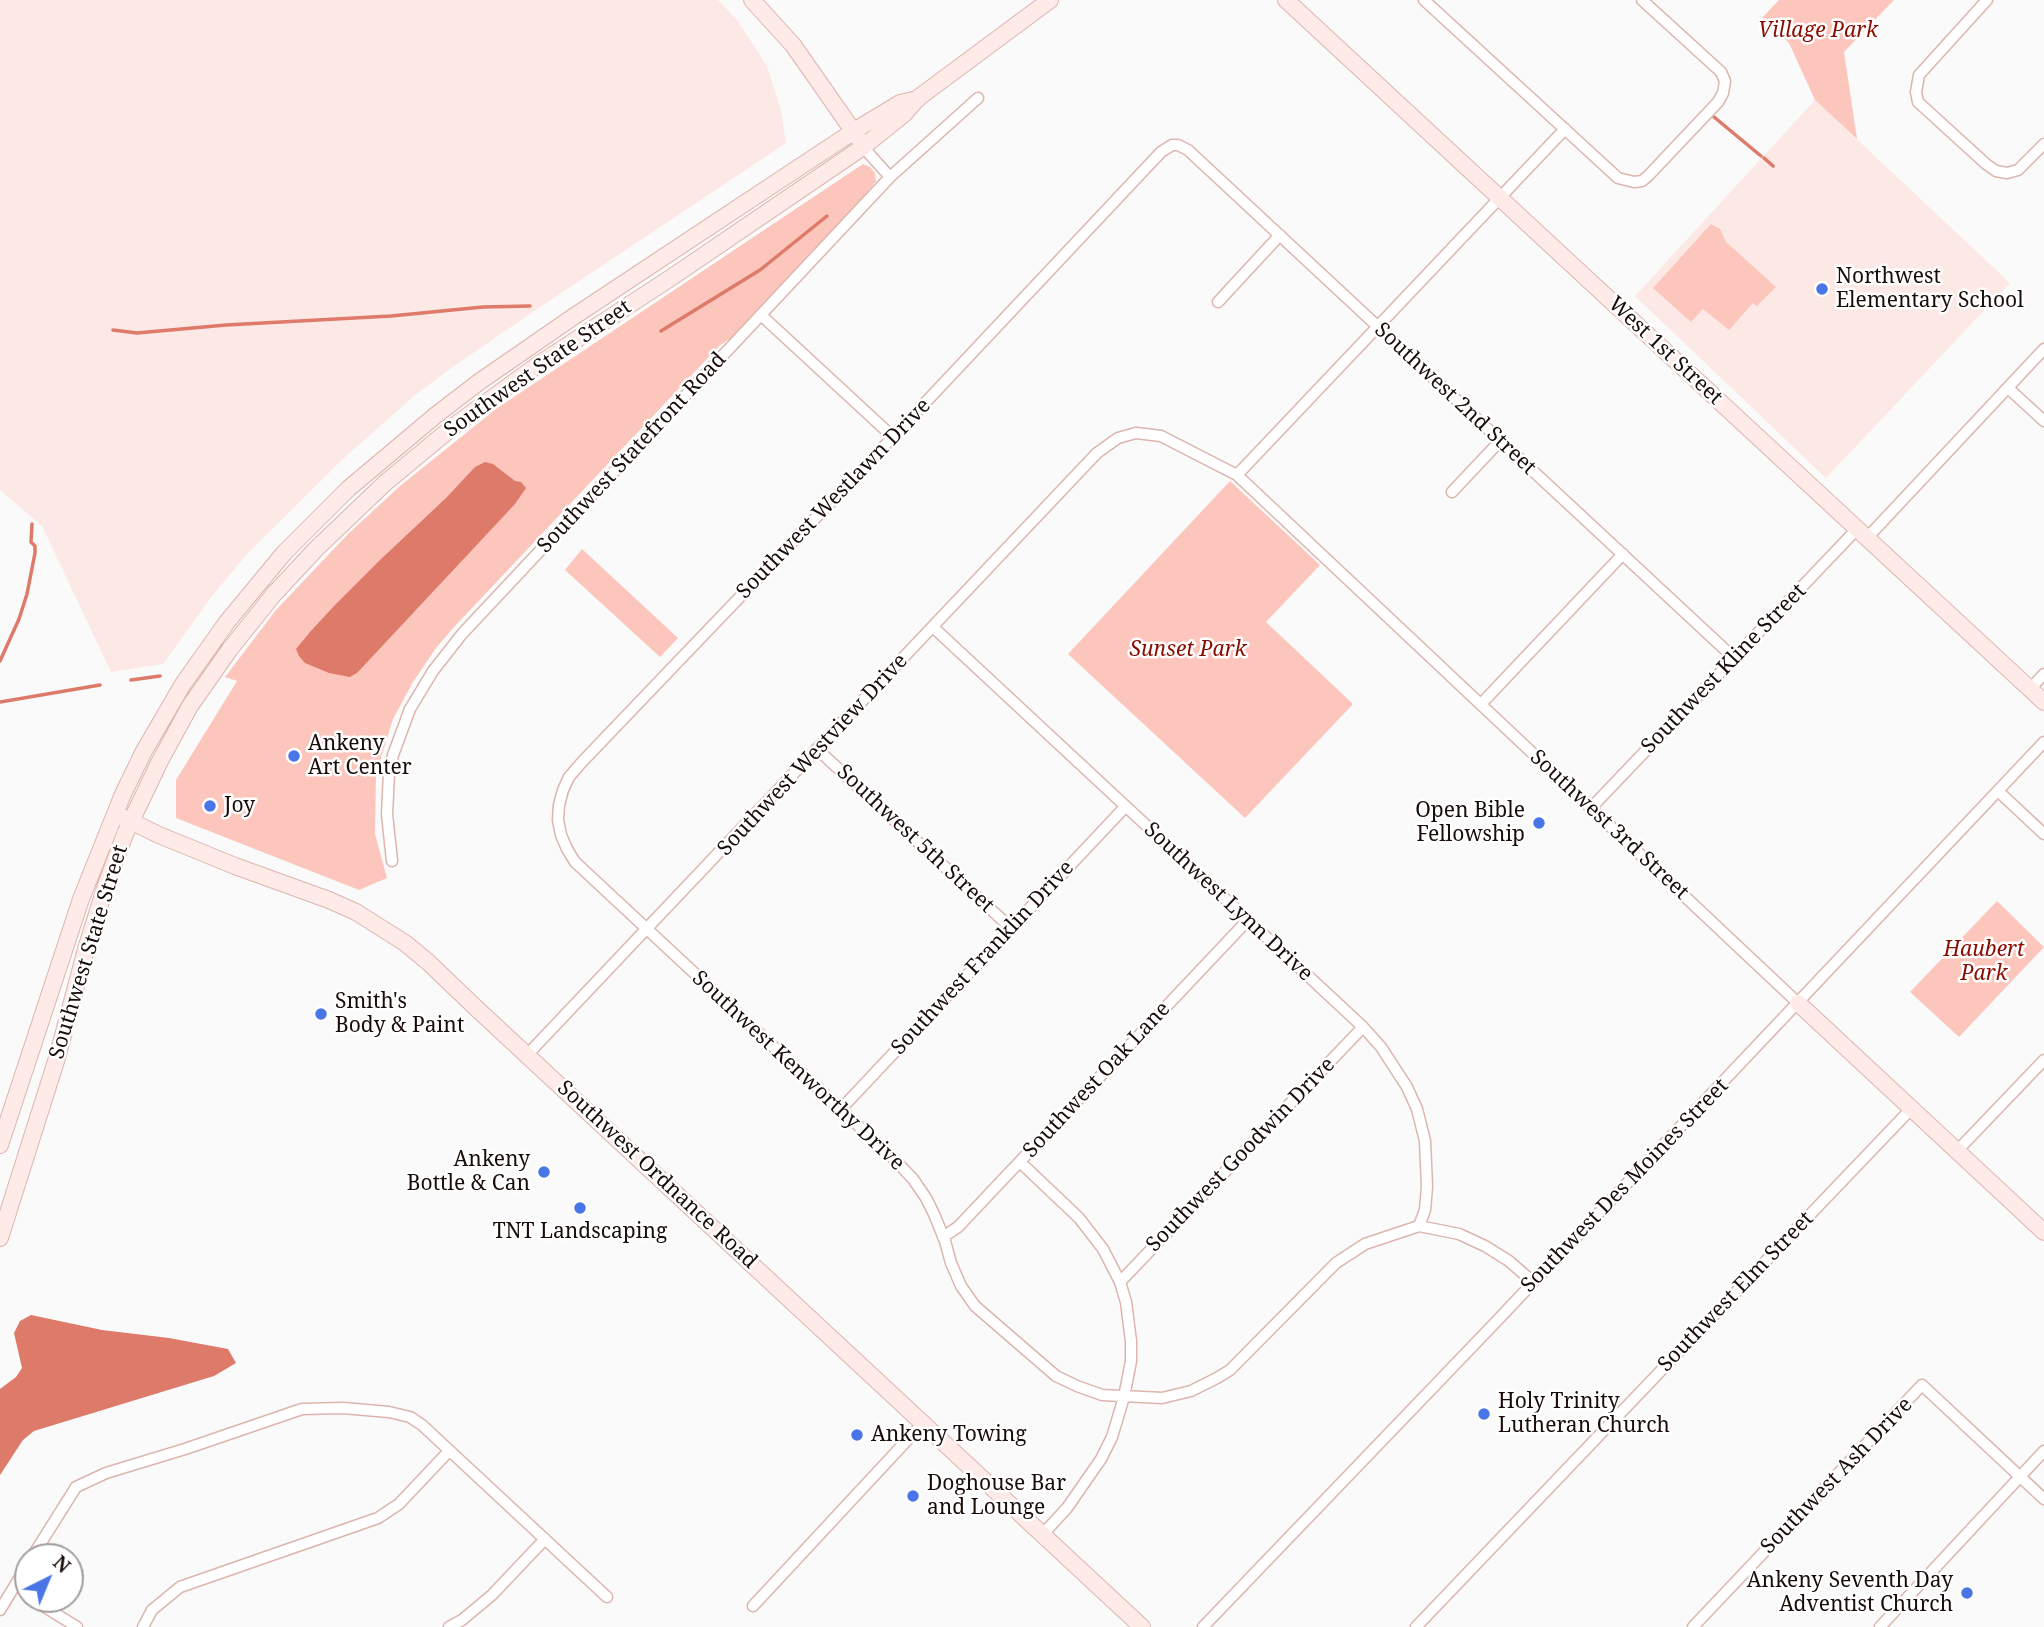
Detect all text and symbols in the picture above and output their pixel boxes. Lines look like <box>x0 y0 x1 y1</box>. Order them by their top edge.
park label: Village Park <box>1758 18 1878 44</box>
place label: Northwest Elementary School <box>1836 264 2024 314</box>
marker: Northwest Elementary School <box>1814 281 1830 297</box>
street label: West 1st Street <box>1603 292 1727 410</box>
street label: Southwest State Street <box>440 295 636 443</box>
street label: Southwest 2nd Street <box>1369 318 1541 480</box>
street label: Southwest Statefront Road <box>532 347 732 559</box>
street label: Southwest Westlawn Drive <box>732 394 936 604</box>
street label: Southwest Kline Street <box>1636 579 1812 759</box>
park label: Sunset Park <box>1130 637 1246 663</box>
street label: Southwest Westview Drive <box>713 649 913 861</box>
place label: Ankeny Art Center <box>308 731 412 781</box>
street label: Southwest 3rd Street <box>1524 745 1694 905</box>
marker: Ankeny Art Center <box>286 748 302 764</box>
street label: Southwest 5th Street <box>831 760 999 918</box>
place label: Joy <box>224 793 255 819</box>
marker: Joy <box>202 798 218 814</box>
place label: Open Bible Fellowship <box>1415 798 1525 848</box>
marker: Open Bible Fellowship <box>1531 815 1547 831</box>
street label: Southwest Lynn Drive <box>1138 817 1318 987</box>
street label: Southwest State Street <box>44 842 134 1062</box>
street label: Southwest Franklin Drive <box>886 856 1080 1060</box>
park label: Haubert Park <box>1943 937 2025 987</box>
street label: Southwest Kenworthy Drive <box>687 966 909 1176</box>
place label: Smith's Body & Paint <box>335 989 464 1039</box>
street label: Southwest Oak Lane <box>1018 997 1176 1163</box>
marker: Smith's Body & Paint <box>313 1006 329 1022</box>
street label: Southwest Goodwin Drive <box>1141 1053 1341 1257</box>
street label: Southwest Des Moines Street <box>1516 1074 1734 1298</box>
street label: Southwest Ordnance Road <box>552 1076 762 1274</box>
place label: Ankeny Bottle & Can <box>407 1147 530 1197</box>
marker: Ankeny Bottle & Can <box>536 1164 552 1180</box>
marker: TNT Landscaping <box>572 1200 588 1216</box>
street label: Southwest Elm Street <box>1653 1207 1819 1377</box>
place label: TNT Landscaping <box>493 1219 667 1245</box>
place label: Holy Trinity Lutheran Church <box>1498 1389 1670 1439</box>
street label: Southwest Ash Drive <box>1756 1393 1918 1559</box>
marker: Holy Trinity Lutheran Church <box>1476 1406 1492 1422</box>
place label: Ankeny Towing <box>871 1422 1027 1448</box>
marker: Ankeny Towing <box>849 1427 865 1443</box>
place label: Doghouse Bar and Lounge <box>927 1471 1066 1521</box>
marker: Doghouse Bar and Lounge <box>905 1488 921 1504</box>
north arrow <box>14 1543 84 1613</box>
text: N <box>48 1549 76 1579</box>
place label: Ankeny Seventh Day Adventist Church <box>1747 1568 1953 1618</box>
marker: Ankeny Seventh Day Adventist Church <box>1959 1585 1975 1601</box>

